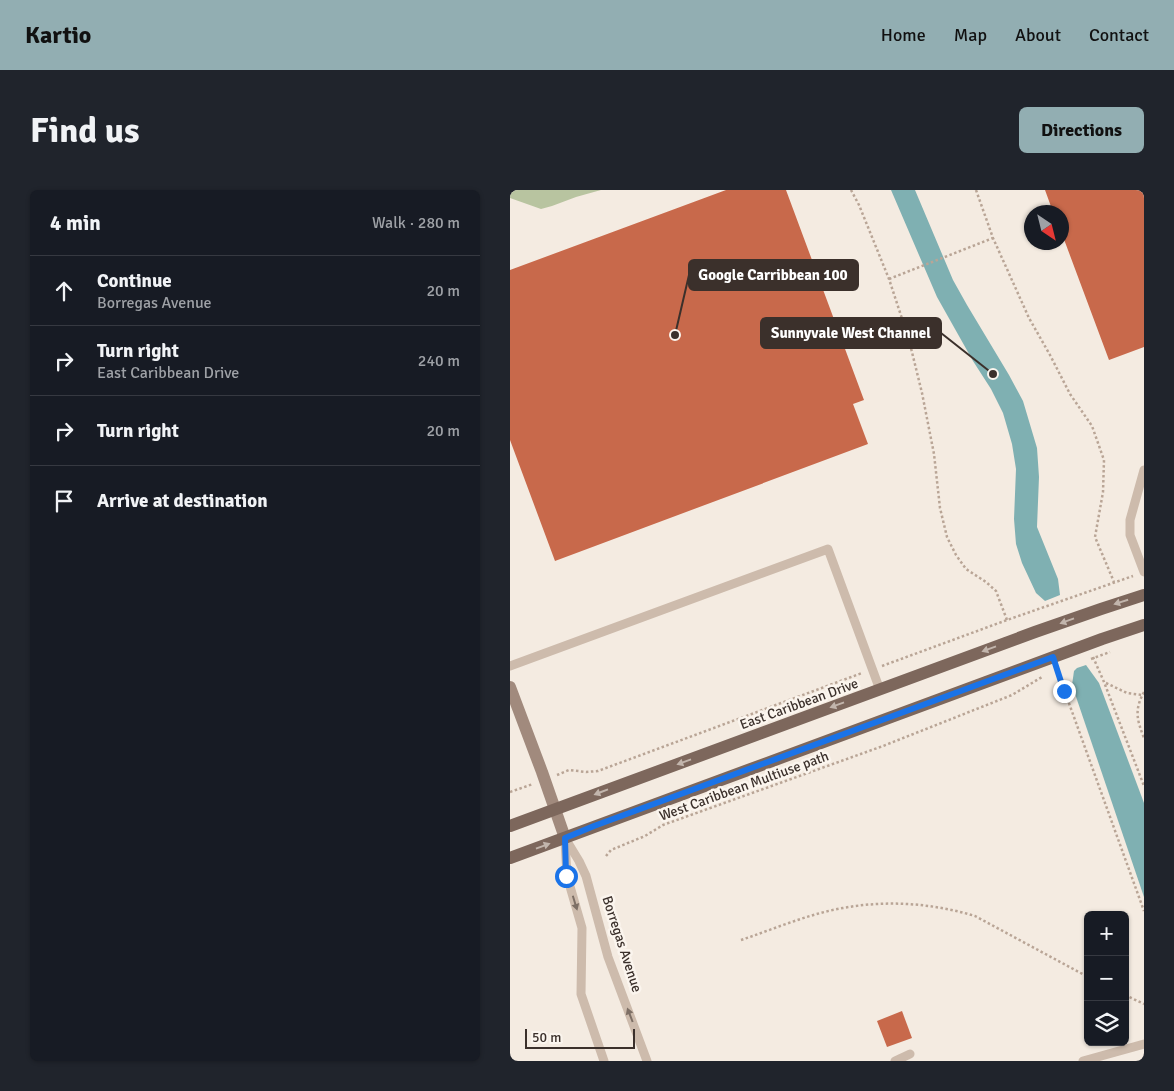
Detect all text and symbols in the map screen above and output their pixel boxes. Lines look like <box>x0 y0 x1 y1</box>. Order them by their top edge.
text: Kartio <box>25 20 91 50</box>
text: Home <box>881 24 926 46</box>
text: Map <box>954 24 987 46</box>
text: About <box>1015 24 1061 46</box>
text: Contact <box>1089 24 1149 46</box>
button: Directions <box>1019 107 1144 153</box>
text: Find us <box>30 109 140 152</box>
north arrow <box>1024 205 1069 250</box>
text: 4 min <box>50 210 101 236</box>
text: Walk · 280 m <box>372 213 460 233</box>
callout: Google Carribbean 100 <box>689 260 858 290</box>
text: Google Carribbean 100 <box>698 266 848 284</box>
text: Continue <box>97 269 172 293</box>
icon: ahead <box>50 277 78 305</box>
text: 20 m <box>426 281 460 301</box>
text: Borregas Avenue <box>97 293 212 313</box>
callout: Sunnyvale West Channel <box>761 318 941 348</box>
text: Sunnyvale West Channel <box>771 324 931 342</box>
text: Turn right <box>97 339 179 363</box>
icon: right <box>50 347 78 375</box>
text: 240 m <box>418 351 460 371</box>
text: East Caribbean Drive <box>97 363 239 383</box>
icon: right <box>50 417 78 445</box>
text: Turn right <box>97 419 179 443</box>
text: 20 m <box>426 421 460 441</box>
icon: arrive <box>50 487 78 515</box>
text: Arrive at destination <box>97 489 268 513</box>
one-way arrow <box>1113 599 1128 607</box>
one-way arrow <box>1059 618 1074 625</box>
one-way arrow <box>982 646 997 653</box>
street label: East Caribbean Drive <box>738 675 860 733</box>
route end <box>1053 680 1076 703</box>
one-way arrow <box>829 701 844 709</box>
street label: West Caribbean Multiuse path <box>657 747 831 825</box>
one-way arrow <box>677 758 692 766</box>
one-way arrow <box>594 789 609 796</box>
one-way arrow <box>536 842 551 849</box>
route start <box>555 865 578 888</box>
street label: Borregas Avenue <box>598 894 646 994</box>
one-way arrow <box>571 896 579 911</box>
map controls <box>1084 911 1129 1046</box>
button: + <box>1084 911 1129 956</box>
button: − <box>1084 956 1129 1001</box>
button: layers <box>1084 1001 1129 1046</box>
one-way arrow <box>626 1008 633 1023</box>
scale bar <box>525 1026 635 1049</box>
text: 50 m <box>532 1029 561 1046</box>

